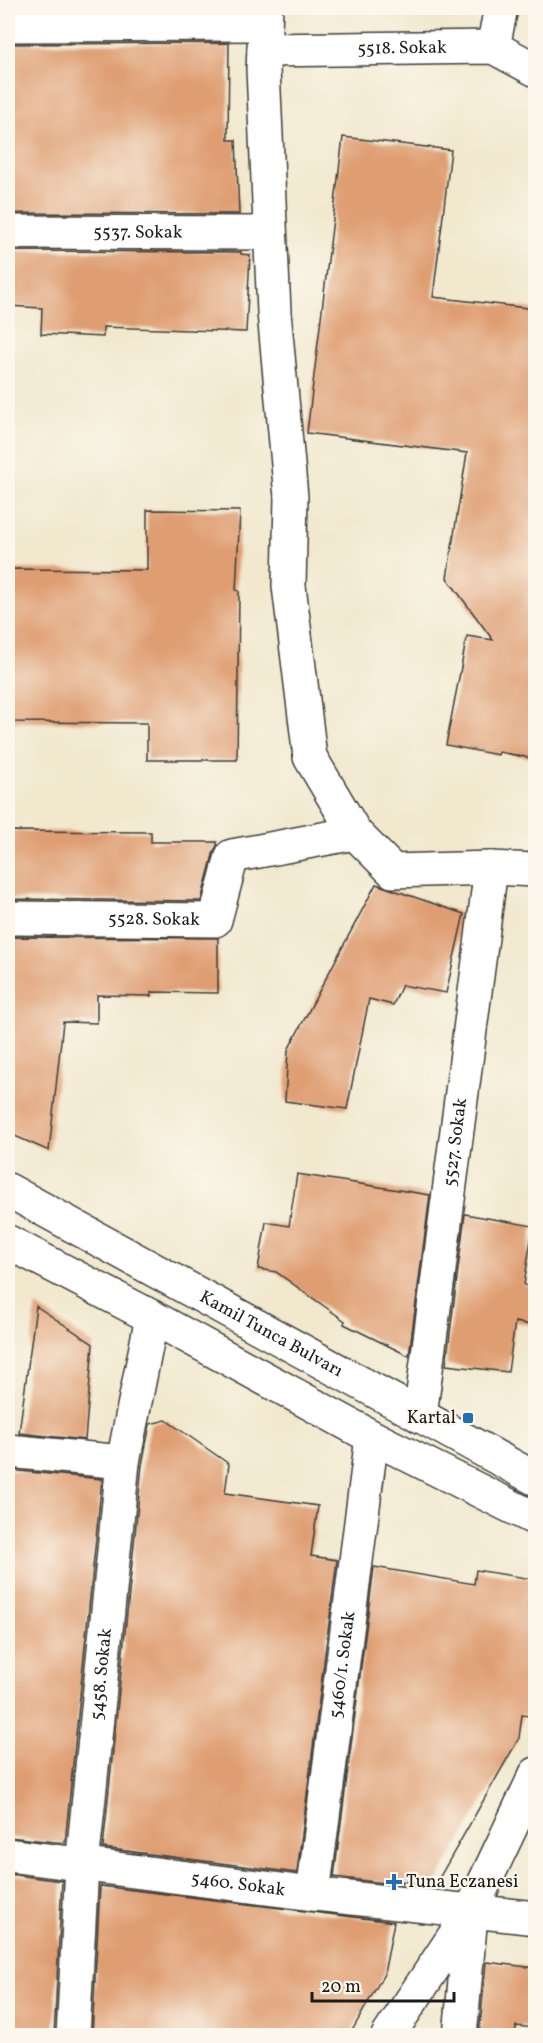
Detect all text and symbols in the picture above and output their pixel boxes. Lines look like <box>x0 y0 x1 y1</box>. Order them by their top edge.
street label: 5518. Sokak <box>357 35 447 61</box>
street label: 5537. Sokak <box>93 220 183 245</box>
street label: 5528. Sokak <box>108 906 200 932</box>
street label: 5527. Sokak <box>437 1096 474 1188</box>
street label: Kamil Tunca Bulvarı <box>195 1285 348 1384</box>
place label: Kartal <box>407 1406 456 1431</box>
marker: Kartal <box>461 1411 475 1425</box>
street label: 5460/1. Sokak <box>323 1610 362 1720</box>
street label: 5458. Sokak <box>84 1627 119 1722</box>
street label: 5460. Sokak <box>189 1866 287 1903</box>
place label: Tuna Eczanesi <box>406 1870 518 1895</box>
marker: Tuna Eczanesi <box>387 1875 401 1889</box>
scale bar <box>312 1965 454 2003</box>
text: 20 m <box>321 1975 361 2000</box>

